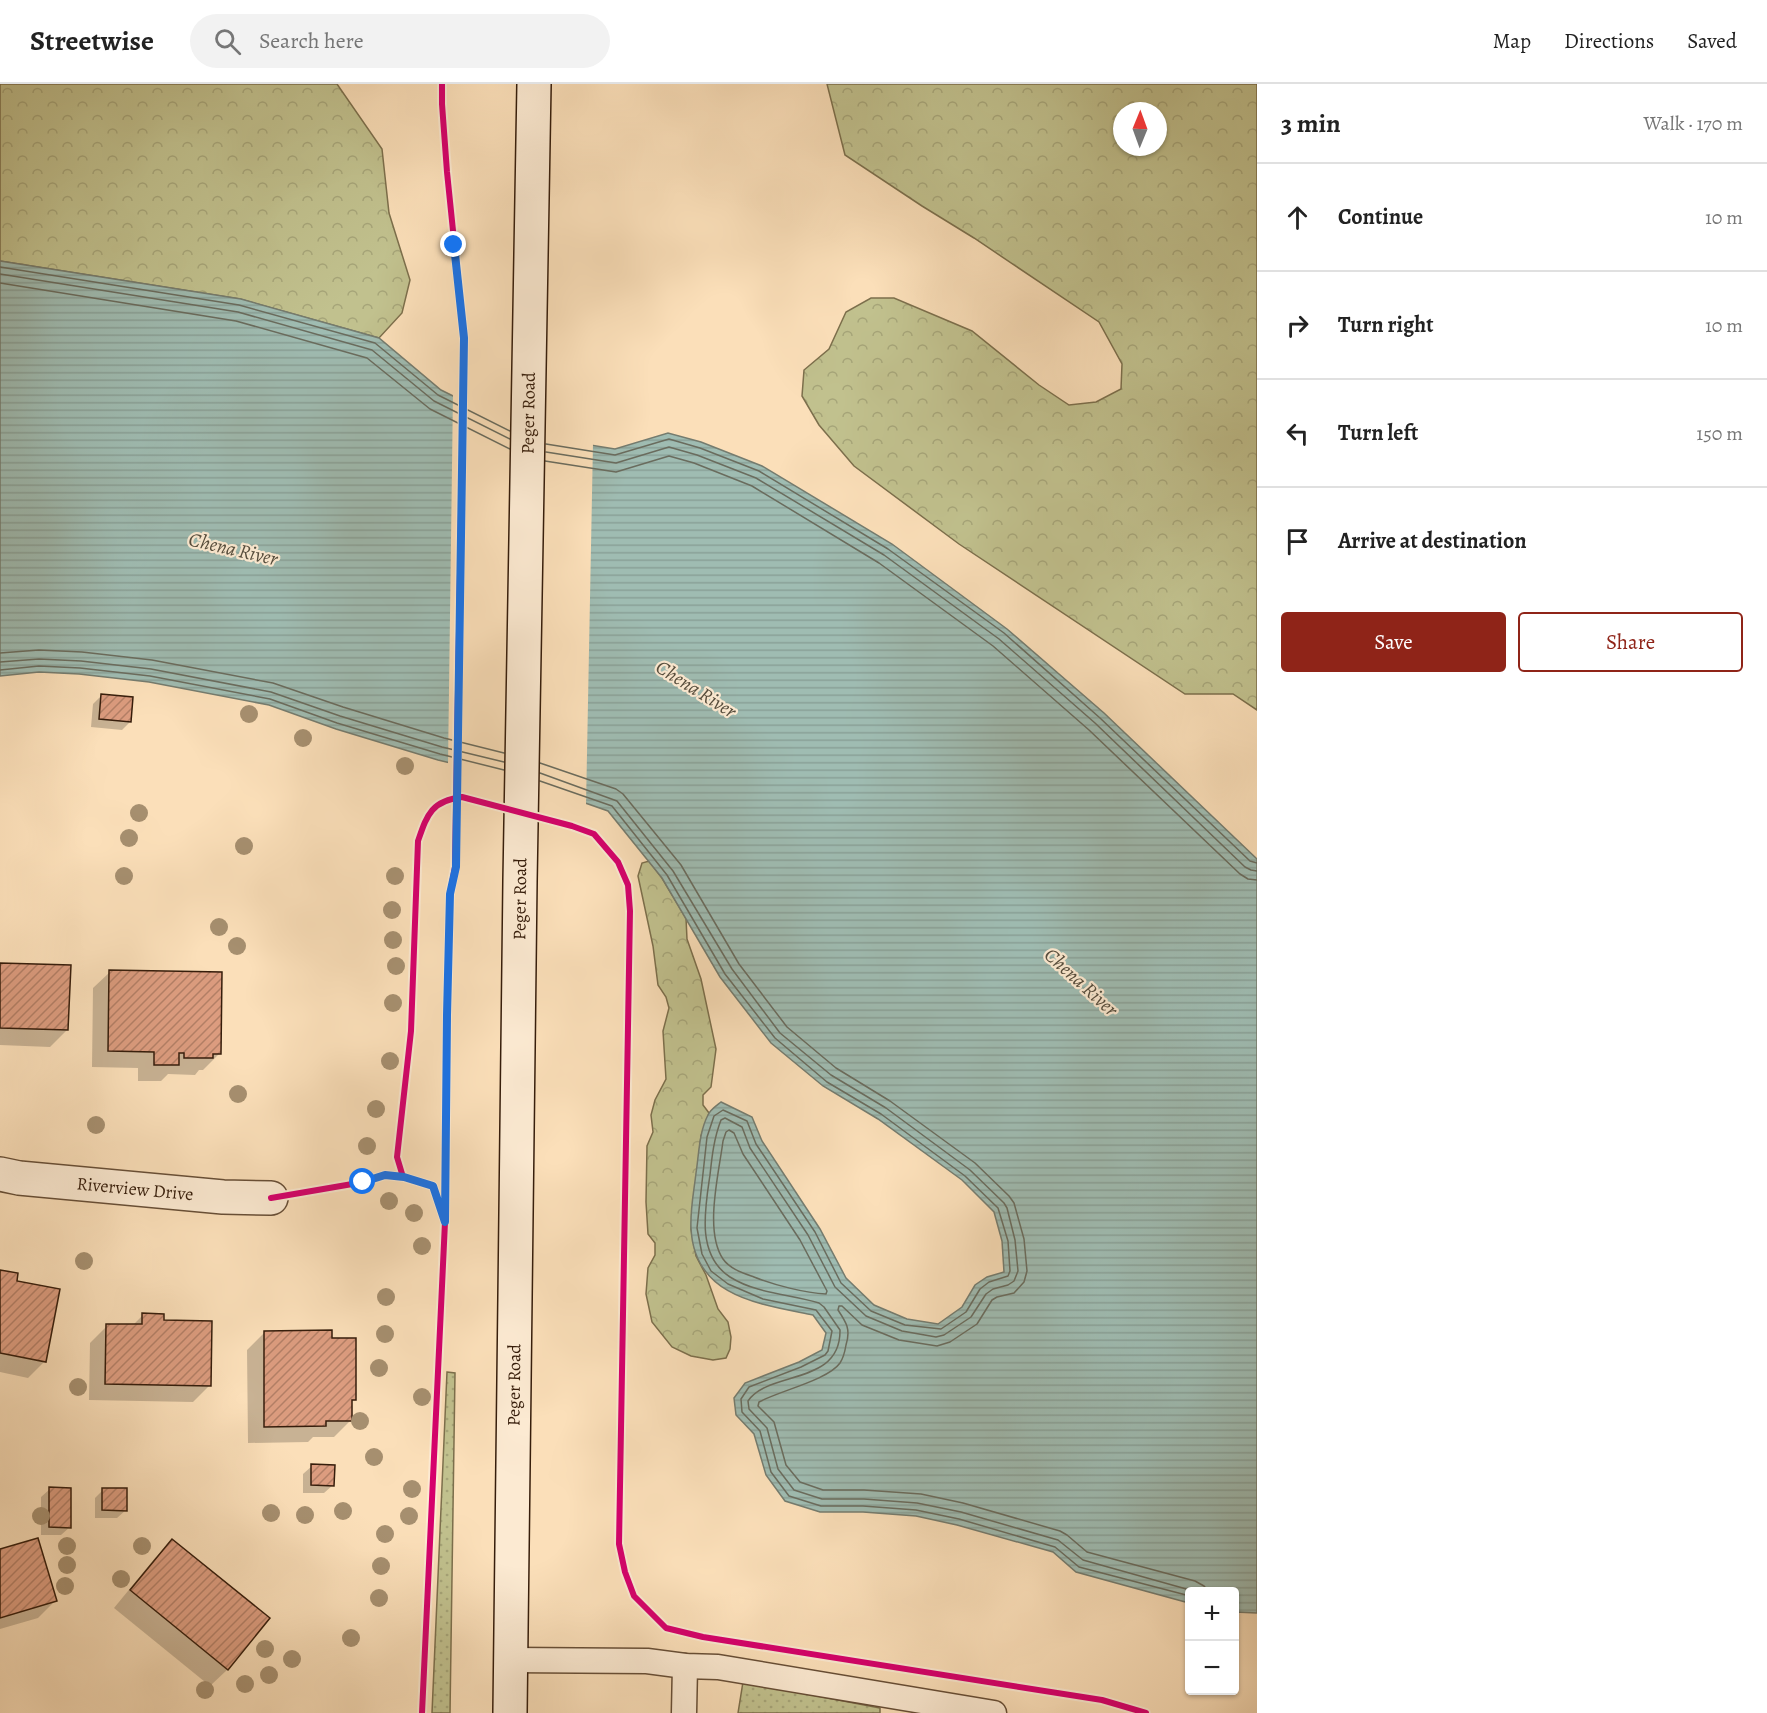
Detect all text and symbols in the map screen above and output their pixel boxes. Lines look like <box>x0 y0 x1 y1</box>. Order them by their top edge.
search box <box>190 14 610 68</box>
text: Streetwise <box>30 22 154 60</box>
icon: search <box>211 25 244 58</box>
text: Search here <box>259 26 364 56</box>
text: Map <box>1493 27 1531 55</box>
text: Directions <box>1564 27 1654 55</box>
text: Saved <box>1687 27 1737 55</box>
north arrow <box>1113 102 1167 156</box>
text: 3 min <box>1281 106 1341 141</box>
text: Walk · 170 m <box>1643 110 1743 137</box>
icon: ahead <box>1281 201 1314 234</box>
text: Continue <box>1338 202 1423 232</box>
text: 10 m <box>1705 204 1743 231</box>
route end <box>440 231 466 257</box>
icon: right <box>1281 309 1314 342</box>
text: Turn right <box>1338 310 1434 340</box>
text: 10 m <box>1705 312 1743 339</box>
street label: Peger Road <box>515 372 541 454</box>
icon: left <box>1281 417 1314 450</box>
text: Turn left <box>1338 418 1418 448</box>
text: 150 m <box>1696 420 1743 447</box>
icon: arrive <box>1281 525 1314 558</box>
water label: Chena River <box>186 526 281 573</box>
text: Arrive at destination <box>1338 526 1527 556</box>
button: Save <box>1281 612 1506 672</box>
button: Share <box>1518 612 1743 672</box>
water label: Chena River <box>650 654 742 725</box>
street label: Peger Road <box>507 857 532 940</box>
water label: Chena River <box>1038 942 1124 1023</box>
route start <box>349 1168 375 1194</box>
street label: Riverview Drive <box>76 1171 194 1206</box>
street label: Peger Road <box>501 1344 526 1426</box>
map controls <box>1185 1587 1239 1695</box>
button: + <box>1185 1587 1239 1641</box>
button: − <box>1185 1641 1239 1695</box>

